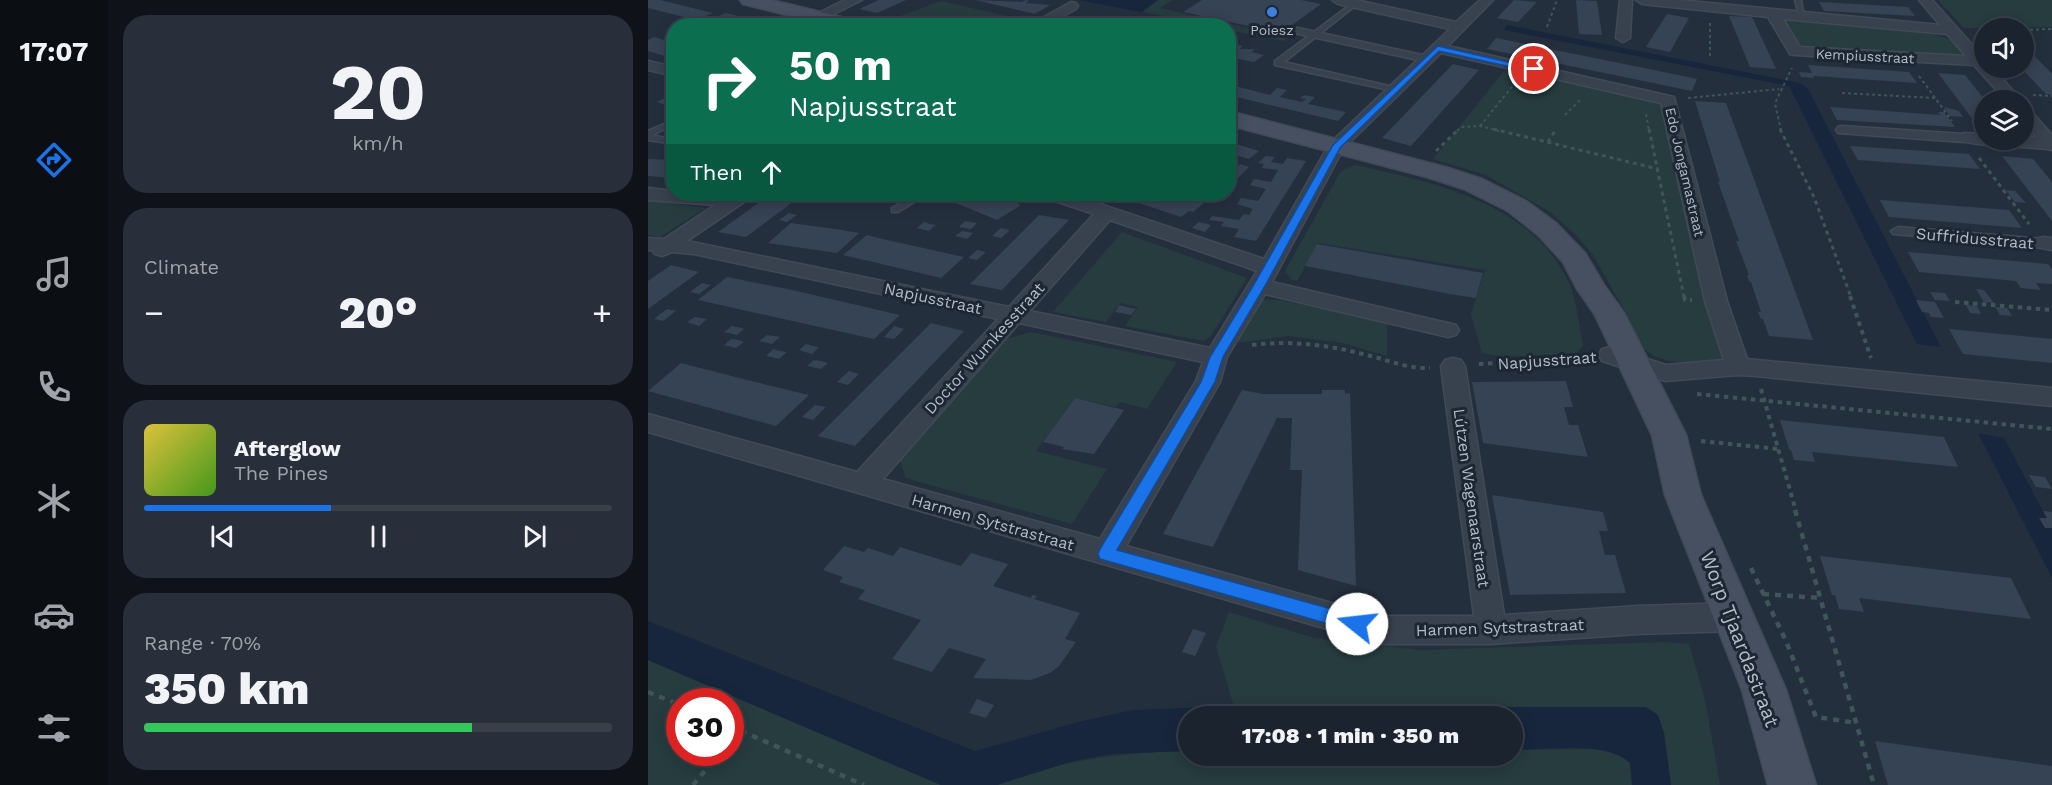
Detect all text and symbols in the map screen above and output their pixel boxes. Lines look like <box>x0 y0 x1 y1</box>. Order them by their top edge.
marker: Poiesz <box>1265 5 1279 19</box>
map controls <box>1974 18 2034 150</box>
button: sound <box>1974 18 2034 78</box>
place label: Poiesz <box>1250 22 1294 38</box>
text: 17:07 <box>20 36 88 68</box>
text: 50 m <box>789 41 892 90</box>
icon: right <box>690 42 768 120</box>
pin <box>1508 43 1559 94</box>
street label: Kempiusstraat <box>1815 45 1915 67</box>
text: 20 <box>330 46 426 138</box>
icon: arrive <box>1517 52 1550 85</box>
button: layers <box>1974 90 2034 150</box>
text: Napjusstraat <box>789 91 956 123</box>
street label: Edo Jongamastraat <box>1662 106 1708 238</box>
text: km/h <box>352 131 404 155</box>
icon: directions <box>33 139 75 181</box>
icon: ahead <box>755 156 788 189</box>
text: Then <box>690 160 743 185</box>
street label: Suffridusstraat <box>1916 224 2035 253</box>
icon: music <box>33 253 75 295</box>
text: Climate <box>144 255 219 279</box>
street label: Napjusstraat <box>882 279 984 318</box>
street label: Doctor Wumkesstraat <box>920 279 1049 418</box>
text: 20° <box>338 286 418 339</box>
text: − <box>144 293 164 332</box>
text: + <box>592 293 612 332</box>
street label: Napjusstraat <box>1497 348 1597 373</box>
icon: phone <box>33 366 75 408</box>
street label: Lútzen Wagenaarstraat <box>1450 407 1493 589</box>
text: Afterglow <box>234 436 341 461</box>
text: The Pines <box>234 461 328 485</box>
icon: climate <box>33 480 75 522</box>
street label: Harmen Sytstrastraat <box>909 490 1077 555</box>
icon: previous <box>206 520 239 553</box>
icon: pause <box>362 520 395 553</box>
icon: next <box>518 520 551 553</box>
street label: Worp Tjaardastraat <box>1695 548 1785 731</box>
position arrow <box>1325 592 1389 656</box>
icon: car <box>33 594 75 636</box>
street label: Harmen Sytstrastraat <box>1416 615 1585 640</box>
text: Range · 70% <box>144 631 261 655</box>
text: 350 km <box>144 662 309 715</box>
speed limit sign: 30 <box>666 688 744 766</box>
icon: filters <box>33 707 75 749</box>
text: 17:08 · 1 min · 350 m <box>1242 723 1459 748</box>

